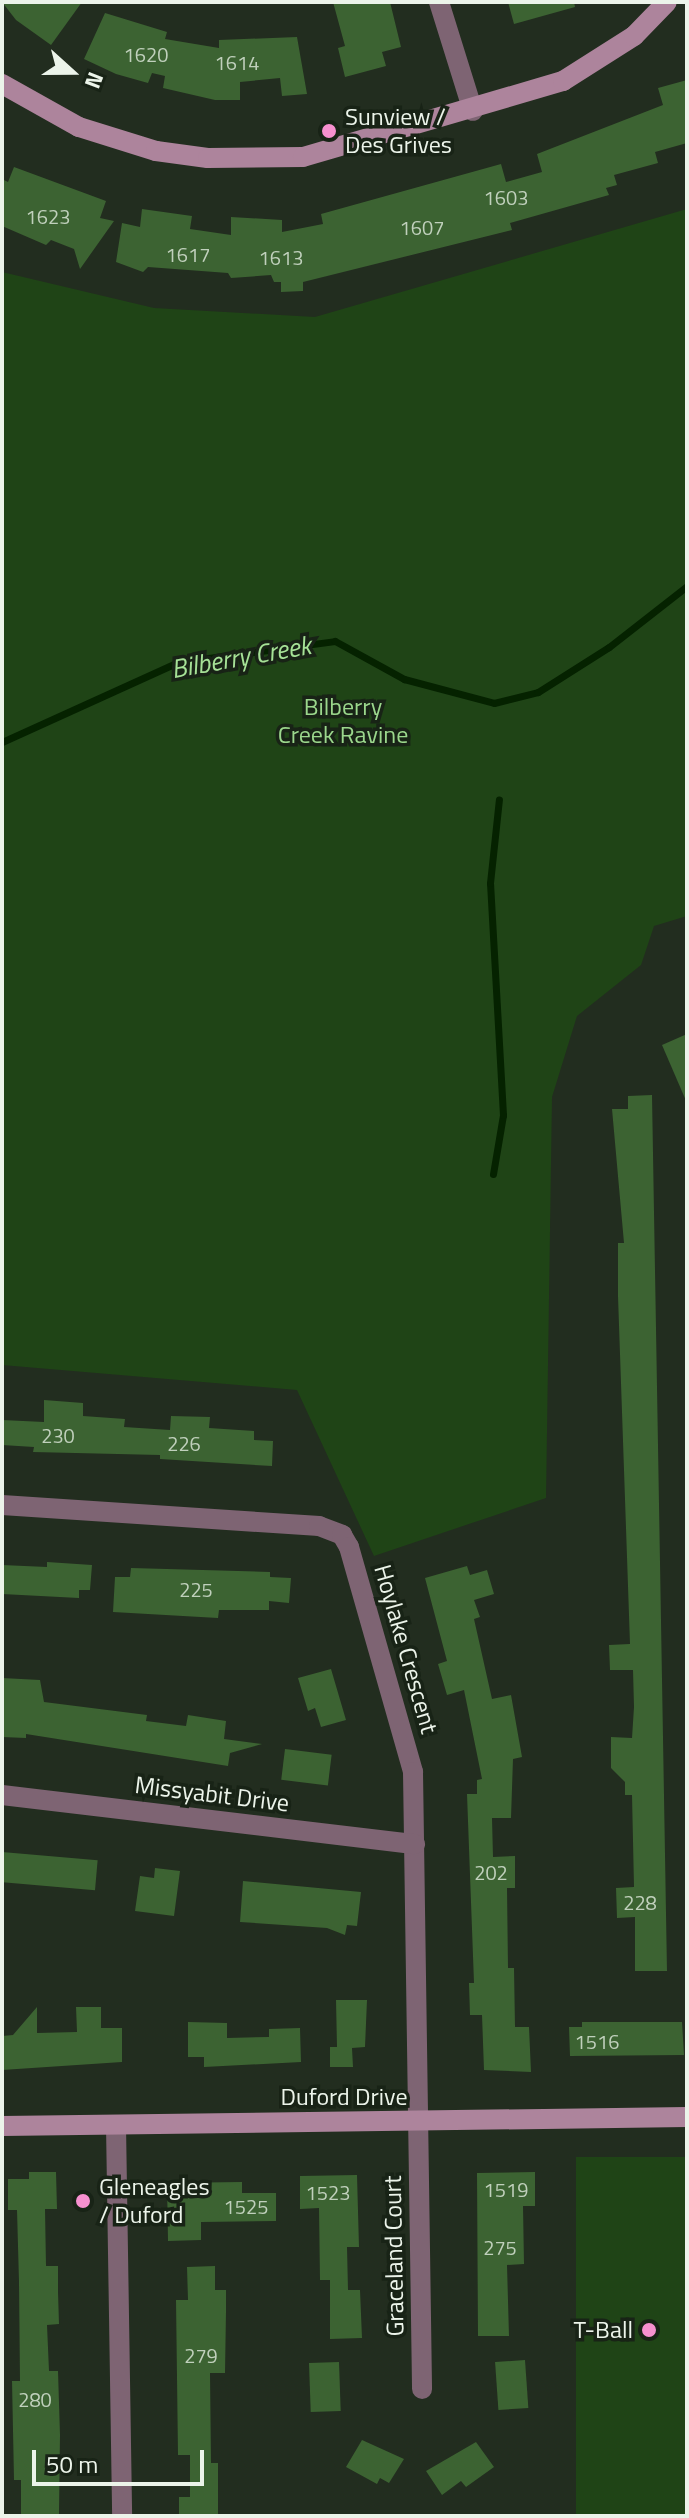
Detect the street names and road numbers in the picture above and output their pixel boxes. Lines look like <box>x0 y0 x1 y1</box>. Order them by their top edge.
street label: Hoylake Crescent <box>368 1561 444 1737</box>
street label: Missyabit Drive <box>133 1770 291 1818</box>
street label: Duford Drive <box>280 2083 408 2111</box>
street label: Graceland Court <box>378 2175 410 2337</box>

